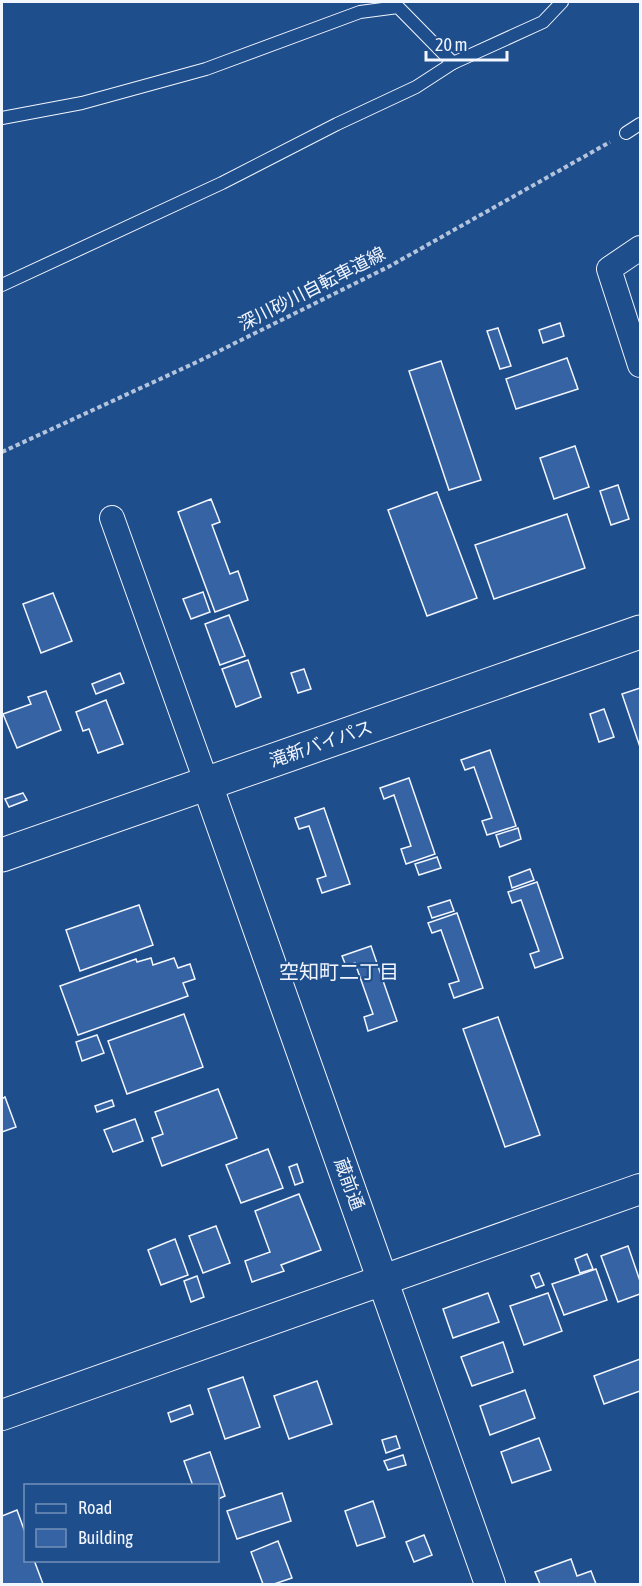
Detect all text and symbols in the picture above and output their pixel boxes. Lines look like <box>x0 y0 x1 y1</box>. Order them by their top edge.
scale bar <box>426 24 507 62</box>
text: 20 m <box>435 34 467 55</box>
street label: 深川砂川自転車道線 <box>235 242 389 335</box>
street label: 滝新バイパス <box>267 716 375 771</box>
district label: 空知町二丁目 <box>279 960 399 983</box>
street label: 蔵前通 <box>330 1155 369 1213</box>
legend <box>24 1484 219 1562</box>
text: Road <box>78 1497 112 1518</box>
text: Building <box>78 1527 133 1548</box>

